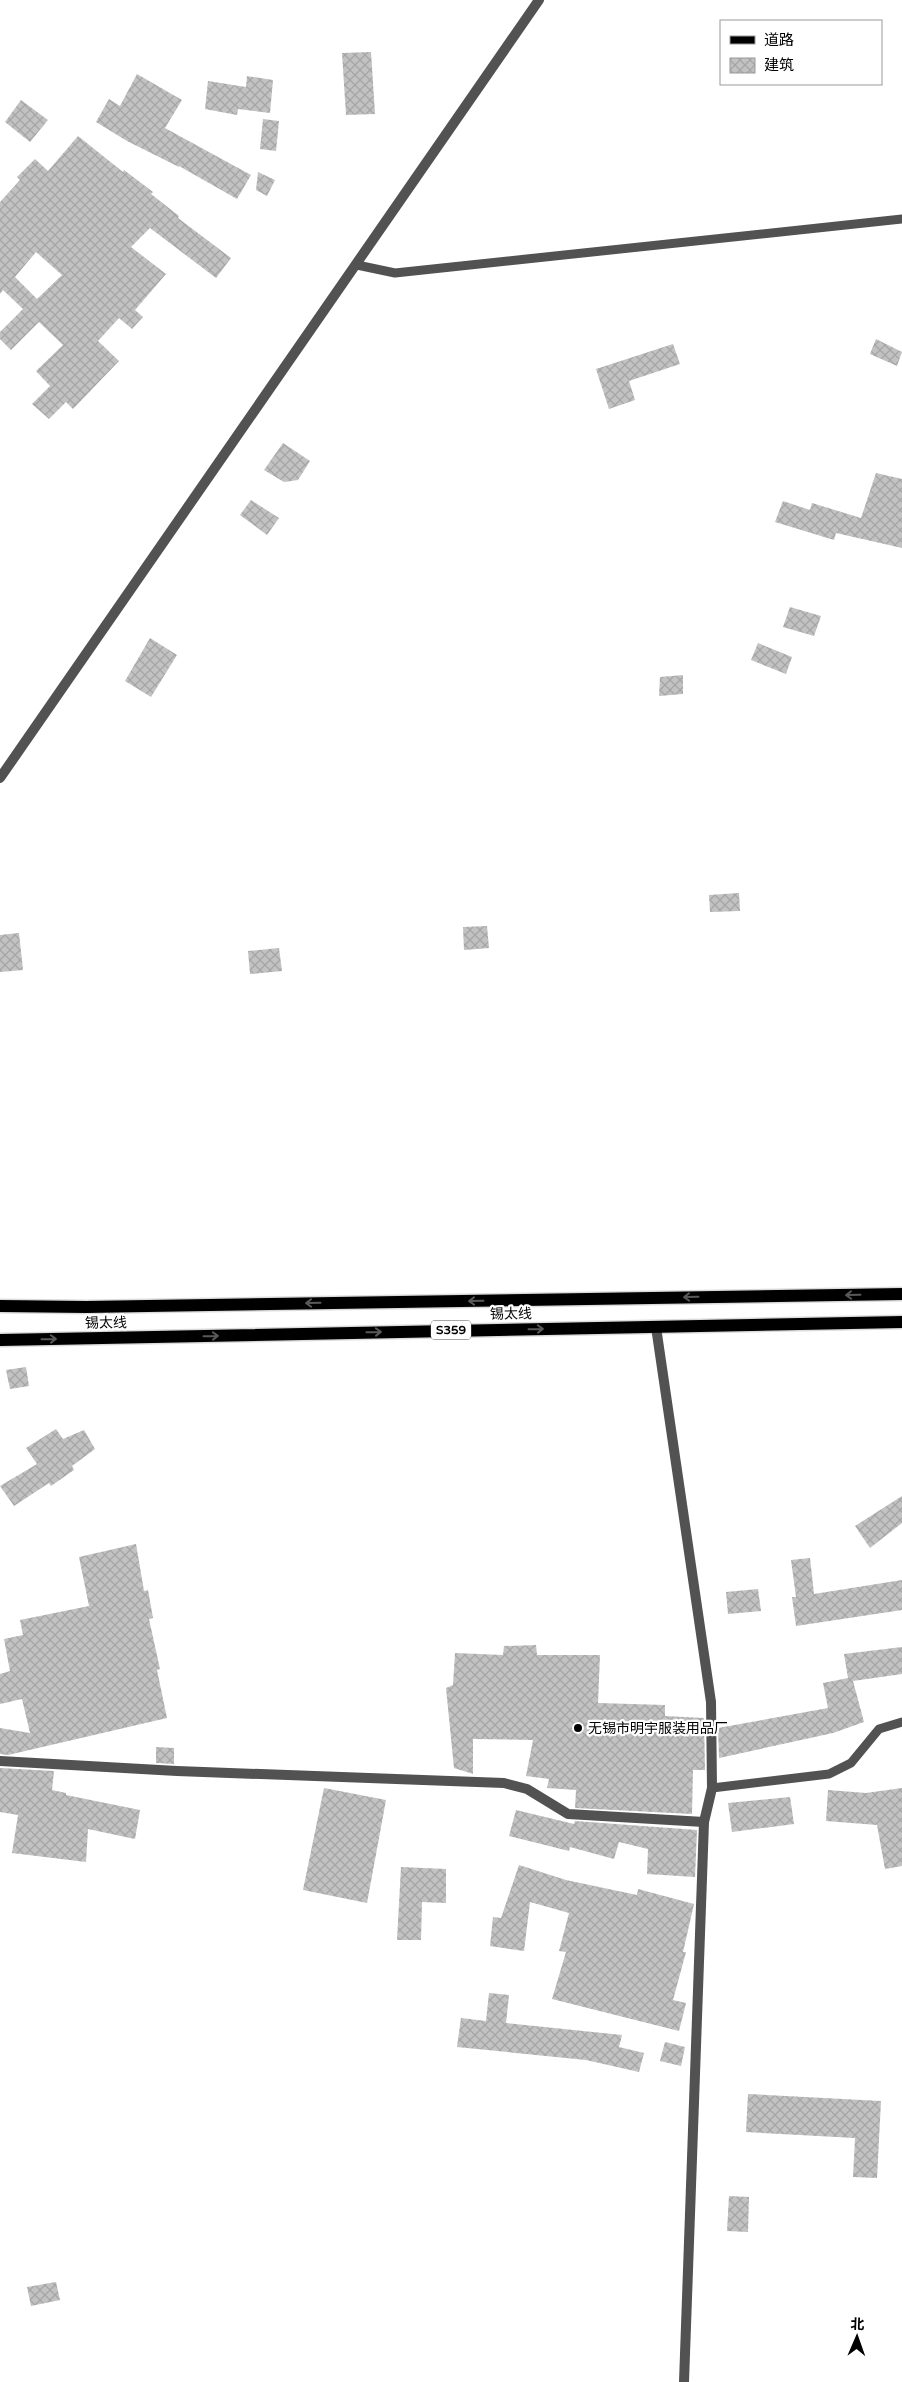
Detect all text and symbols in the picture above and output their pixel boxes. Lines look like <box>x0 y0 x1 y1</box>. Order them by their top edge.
legend <box>720 20 882 85</box>
text: 道路 <box>764 31 794 49</box>
text: 建筑 <box>764 56 794 74</box>
one-way arrow <box>846 1290 862 1300</box>
one-way arrow <box>683 1292 700 1302</box>
one-way arrow <box>468 1296 484 1305</box>
one-way arrow <box>306 1298 322 1308</box>
street label: 锡太线 <box>490 1305 532 1323</box>
street label: 锡太线 <box>85 1314 127 1332</box>
road number: S359 <box>431 1320 471 1340</box>
one-way arrow <box>528 1324 544 1334</box>
one-way arrow <box>365 1327 381 1337</box>
one-way arrow <box>203 1331 219 1340</box>
one-way arrow <box>40 1335 56 1344</box>
place label: 无锡市明宇服装用品厂 <box>588 1720 728 1737</box>
marker: 无锡市明宇服装用品厂 <box>572 1722 584 1734</box>
north arrow <box>832 2312 882 2362</box>
text: 北 <box>850 2316 865 2333</box>

